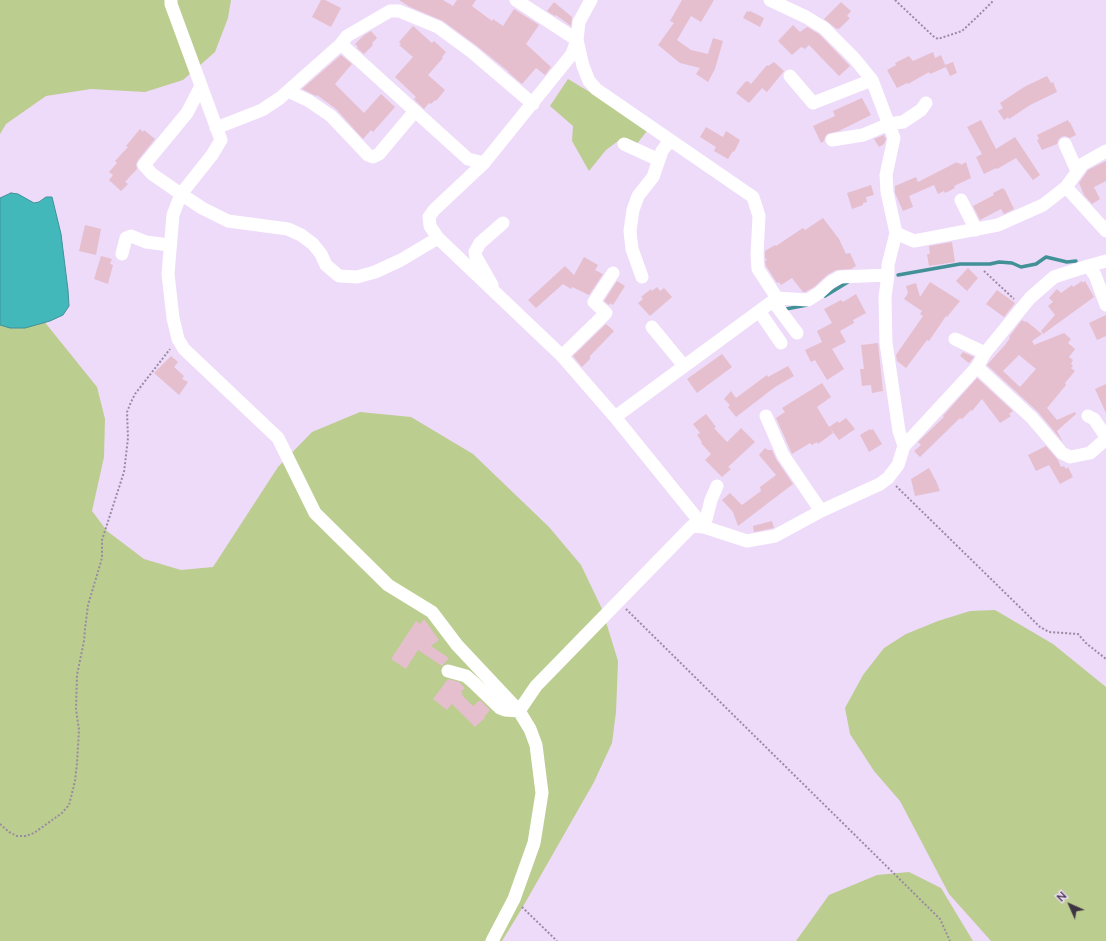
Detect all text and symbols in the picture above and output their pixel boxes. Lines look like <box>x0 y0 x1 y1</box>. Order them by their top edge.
north arrow <box>1050 885 1090 925</box>
text: N <box>1054 889 1069 904</box>

